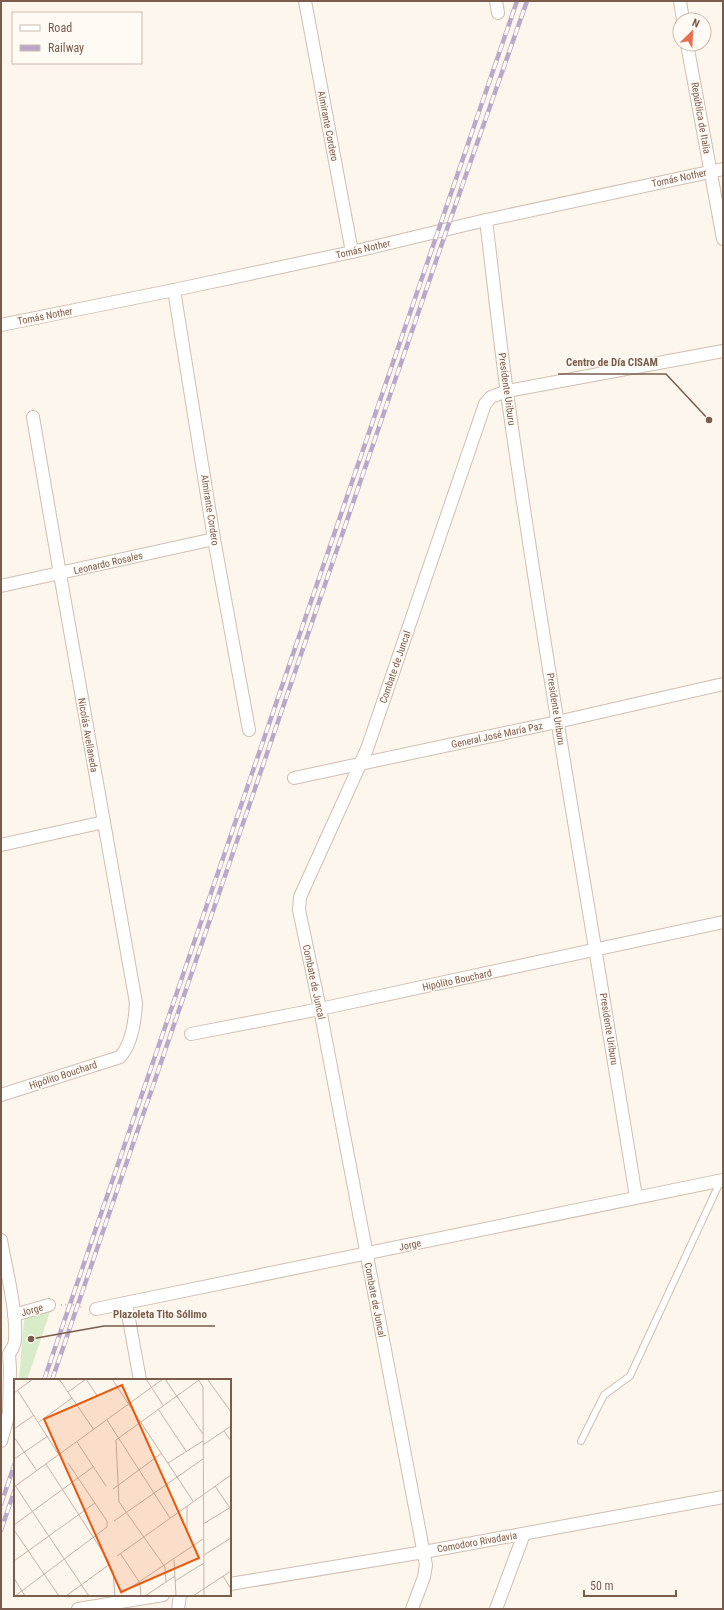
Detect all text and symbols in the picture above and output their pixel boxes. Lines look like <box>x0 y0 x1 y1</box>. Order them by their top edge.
legend <box>12 12 142 64</box>
north arrow <box>672 12 712 52</box>
text: N <box>690 16 702 31</box>
text: Road <box>48 21 72 35</box>
text: Railway <box>48 41 84 55</box>
street label: República de Italia <box>689 81 713 155</box>
street label: Almirante Cordero <box>316 90 340 162</box>
street label: Tomás Nother <box>651 167 707 189</box>
street label: Tomás Nother <box>335 237 391 261</box>
street label: Tomás Nother <box>17 305 73 327</box>
callout: Centro de Día CISAM <box>558 351 666 374</box>
street label: Presidente Uriburu <box>496 352 518 426</box>
text: Centro de Día CISAM <box>566 356 658 369</box>
street label: Almirante Cordero <box>199 474 221 546</box>
street label: Leonardo Rosales <box>72 550 144 576</box>
street label: Combate de Juncal <box>377 629 413 705</box>
street label: Presidente Uriburu <box>545 672 567 746</box>
street label: Nicolás Avellaneda <box>76 697 100 773</box>
street label: General José María Paz <box>450 720 544 750</box>
street label: Combate de Juncal <box>301 944 327 1020</box>
street label: Hipólito Bouchard <box>421 967 493 993</box>
street label: Presidente Uriburu <box>598 992 620 1066</box>
street label: Hipólito Bouchard <box>28 1059 98 1091</box>
street label: Jorge <box>398 1237 422 1253</box>
street label: Combate de Juncal <box>362 1262 388 1338</box>
street label: Jorge <box>20 1302 45 1318</box>
callout: Plazoleta Tito Sólimo <box>104 1303 215 1326</box>
text: Plazoleta Tito Sólimo <box>113 1308 207 1321</box>
inset map <box>14 1379 231 1596</box>
street label: Comodoro Rivadavia <box>436 1530 518 1554</box>
scale bar <box>584 1572 676 1598</box>
text: 50 m <box>590 1579 614 1593</box>

